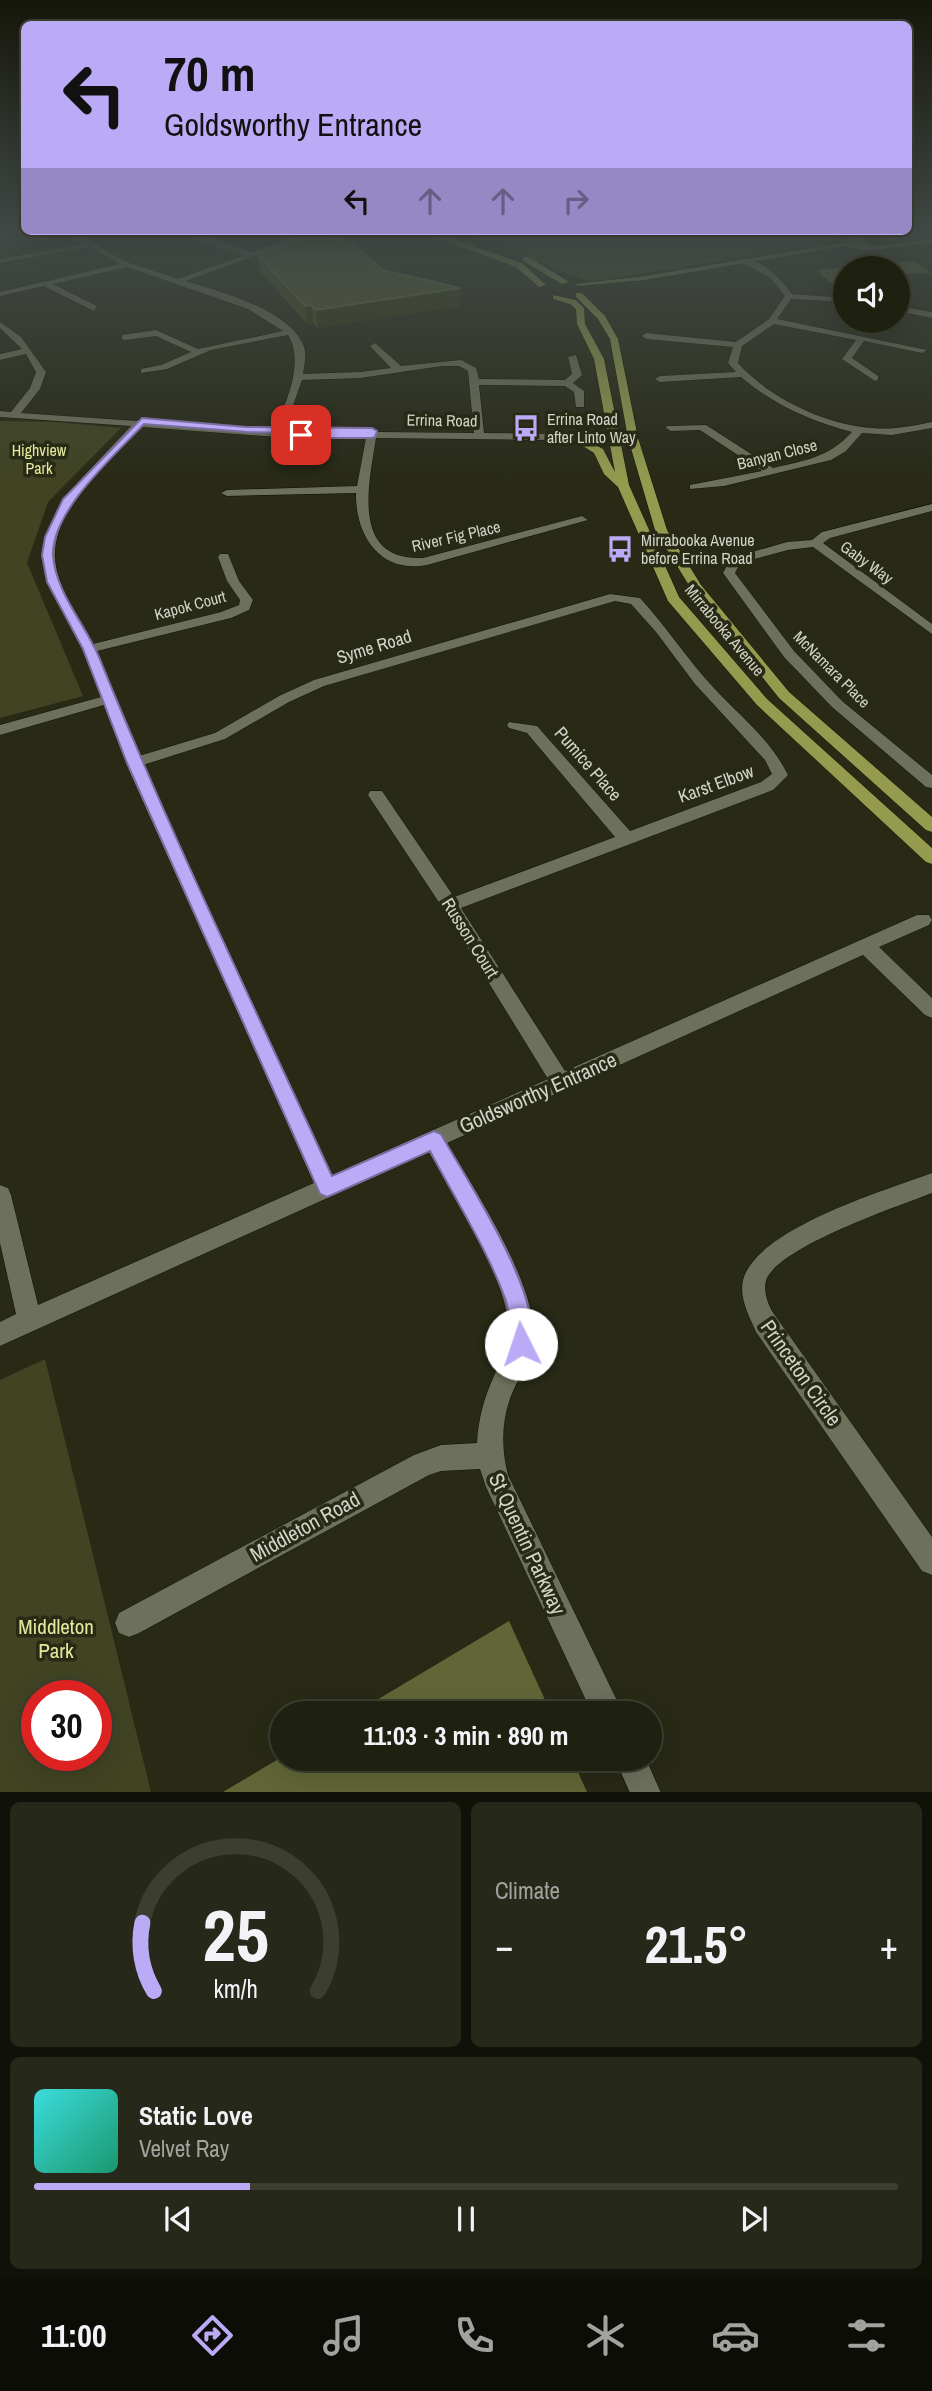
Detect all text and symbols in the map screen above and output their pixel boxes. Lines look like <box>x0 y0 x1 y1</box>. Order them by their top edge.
text: 70 m <box>164 40 256 106</box>
icon: left <box>49 49 140 140</box>
text: Goldsworthy Entrance <box>164 103 422 146</box>
icon: left <box>338 182 376 220</box>
icon: ahead <box>411 182 449 220</box>
icon: ahead <box>484 182 522 220</box>
icon: right <box>557 182 595 220</box>
map controls <box>833 256 910 333</box>
button: sound <box>833 256 910 333</box>
pin <box>271 405 331 465</box>
street label: Errina Road <box>406 408 478 432</box>
place label: Errina Road after Linto Way <box>547 408 636 448</box>
bus stop icon: Errina Road after Linto Way <box>511 413 541 443</box>
icon: arrive <box>282 416 320 454</box>
street label: Banyan Close <box>735 433 819 475</box>
park label: Highview Park <box>12 439 67 479</box>
street label: River Fig Place <box>409 515 503 557</box>
place label: Mirrabooka Avenue before Errina Road <box>641 529 755 569</box>
bus stop icon: Mirrabooka Avenue before Errina Road <box>605 534 635 564</box>
street label: Gaby Way <box>836 535 898 589</box>
street label: Mirrabooka Avenue <box>680 579 770 681</box>
street label: Kapok Court <box>152 585 228 625</box>
street label: Syme Road <box>333 623 414 670</box>
street label: McNamara Place <box>789 626 875 712</box>
street label: Pumice Place <box>549 721 628 806</box>
street label: Karst Elbow <box>675 758 757 809</box>
street label: Russon Court <box>436 893 505 983</box>
street label: Goldsworthy Entrance <box>455 1045 621 1140</box>
position arrow <box>484 1307 558 1381</box>
street label: Princeton Circle <box>754 1314 849 1432</box>
street label: St Quentin Parkway <box>482 1468 573 1620</box>
street label: Middleton Road <box>245 1484 365 1569</box>
park label: Middleton Park <box>18 1612 94 1665</box>
speed limit sign: 30 <box>21 1680 112 1771</box>
text: 11:03 · 3 min · 890 m <box>363 1718 569 1753</box>
text: Climate <box>495 1875 560 1906</box>
text: 25 <box>202 1886 269 1984</box>
text: 21.5° <box>645 1909 748 1979</box>
text: − <box>495 1920 513 1971</box>
text: + <box>880 1920 898 1971</box>
text: km/h <box>213 1971 258 2005</box>
text: Static Love <box>139 2098 253 2133</box>
text: Velvet Ray <box>139 2133 229 2164</box>
icon: previous <box>159 2200 197 2238</box>
icon: pause <box>447 2200 485 2238</box>
icon: next <box>735 2200 773 2238</box>
icon: directions <box>188 2311 237 2360</box>
icon: music <box>319 2311 368 2360</box>
icon: phone <box>450 2311 499 2360</box>
icon: climate <box>581 2311 630 2360</box>
icon: car <box>711 2311 760 2360</box>
icon: filters <box>842 2311 891 2360</box>
text: 11:00 <box>41 2314 107 2357</box>

